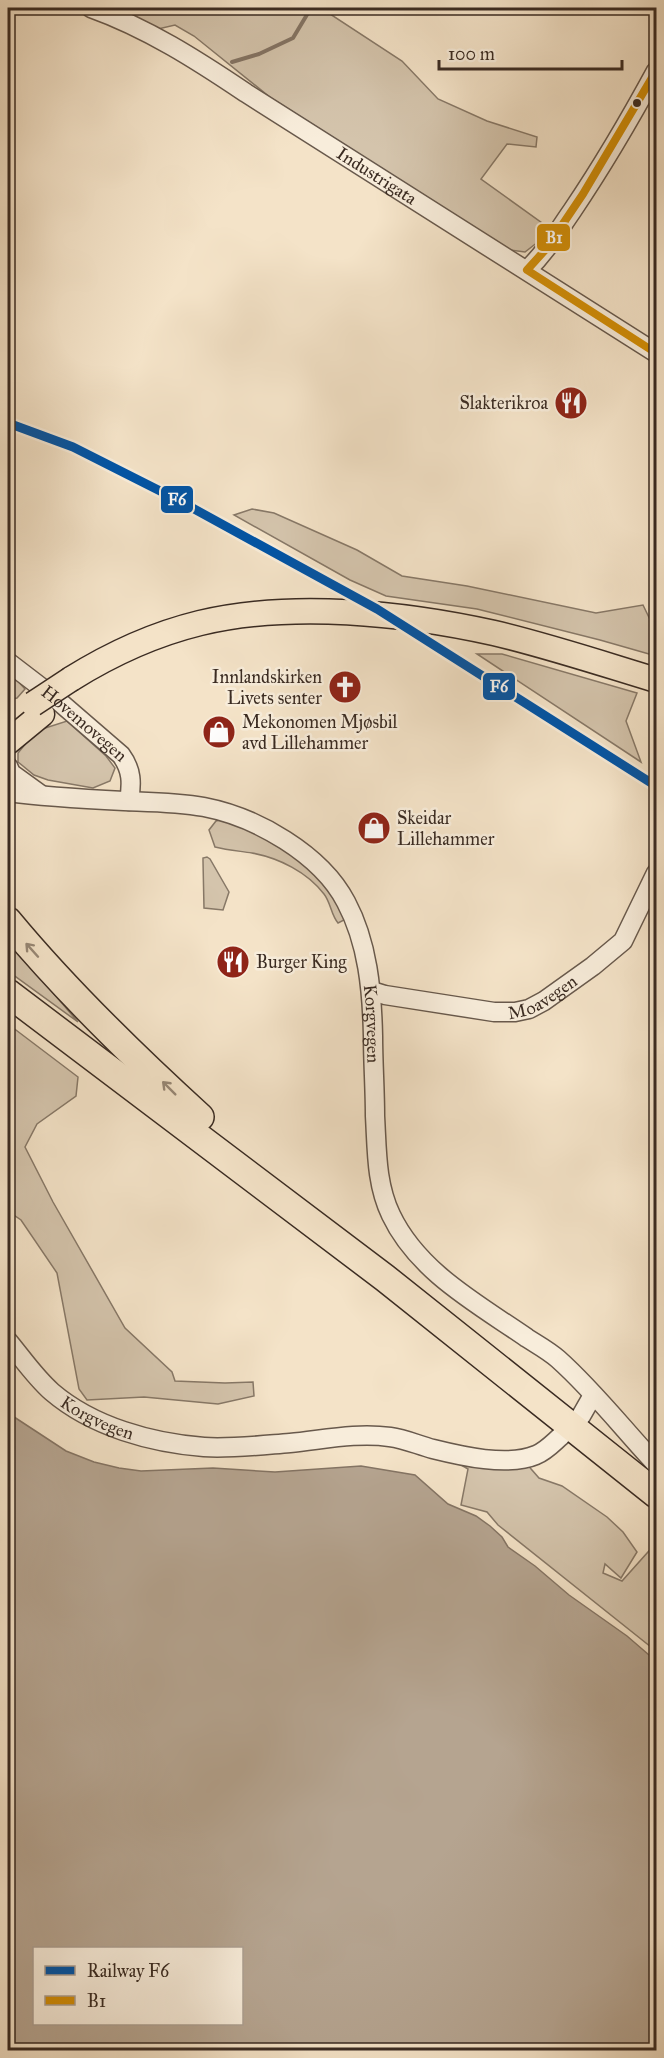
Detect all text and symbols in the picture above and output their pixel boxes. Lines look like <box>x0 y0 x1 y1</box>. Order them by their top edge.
scale bar <box>439 33 622 71</box>
text: 100 m <box>448 43 495 65</box>
unlabelled marker <box>631 97 643 109</box>
street label: Industrigata <box>332 142 421 210</box>
line badge: B1 <box>536 223 571 252</box>
text: B1 <box>546 228 563 247</box>
restaurant icon: Slakterikroa <box>553 385 589 421</box>
place label: Slakterikroa <box>459 392 548 414</box>
line badge: F6 <box>160 485 194 514</box>
text: F6 <box>168 490 187 509</box>
place label: Innlandskirken Livets senter <box>212 666 322 709</box>
church icon: Innlandskirken Livets senter <box>327 669 363 705</box>
line badge: F6 <box>482 672 516 701</box>
text: F6 <box>490 677 509 696</box>
street label: Hovemovegen <box>37 681 132 767</box>
place label: Mekonomen Mjøsbil avd Lillehammer <box>242 711 398 754</box>
shop icon: Mekonomen Mjøsbil avd Lillehammer <box>201 714 237 750</box>
place label: Skeidar Lillehammer <box>397 807 495 850</box>
shop icon: Skeidar Lillehammer <box>356 810 392 846</box>
one-way arrow <box>25 942 39 957</box>
restaurant icon: Burger King <box>215 944 251 980</box>
place label: Burger King <box>256 951 347 974</box>
street label: Moavegen <box>506 970 582 1024</box>
street label: Korgvegen <box>359 983 385 1064</box>
one-way arrow <box>161 1081 176 1096</box>
street label: Korgvegen <box>56 1391 137 1445</box>
legend <box>33 1947 243 2025</box>
text: Railway F6 <box>87 1960 170 1982</box>
text: B1 <box>87 1990 106 2012</box>

